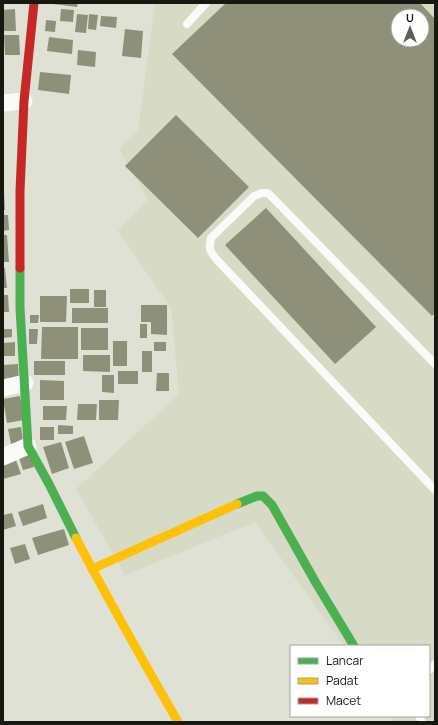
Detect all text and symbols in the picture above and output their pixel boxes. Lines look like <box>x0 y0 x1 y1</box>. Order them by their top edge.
north arrow <box>390 8 430 48</box>
text: U <box>406 10 414 25</box>
legend <box>290 645 430 717</box>
text: Lancar <box>326 652 364 669</box>
text: Padat <box>326 672 358 689</box>
text: Macet <box>326 692 361 709</box>

